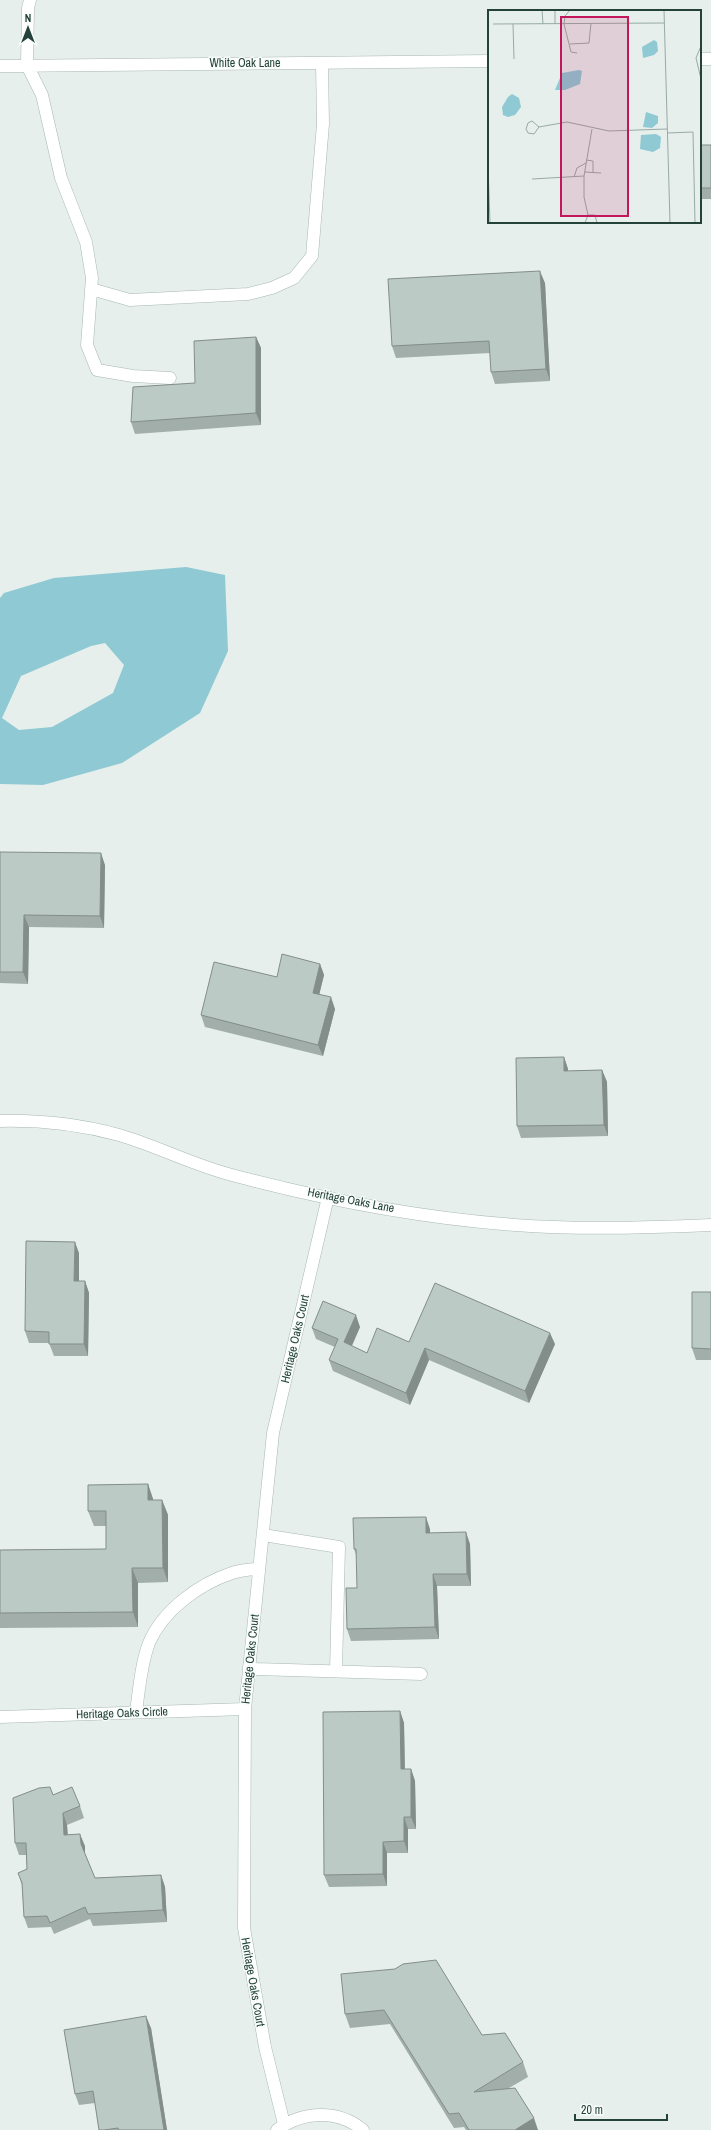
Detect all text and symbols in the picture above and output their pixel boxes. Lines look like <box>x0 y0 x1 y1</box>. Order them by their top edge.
north arrow <box>8 8 48 48</box>
inset map <box>488 10 701 223</box>
text: N <box>25 11 31 25</box>
street label: White Oak Lane <box>209 55 281 71</box>
street label: Heritage Oaks Lane <box>306 1184 396 1216</box>
street label: Heritage Oaks Court <box>277 1293 313 1385</box>
street label: Heritage Oaks Court <box>237 1613 263 1705</box>
street label: Heritage Oaks Circle <box>76 1703 168 1723</box>
street label: Heritage Oaks Court <box>237 1936 269 2028</box>
scale bar <box>575 2096 667 2122</box>
text: 20 m <box>581 2102 603 2118</box>

